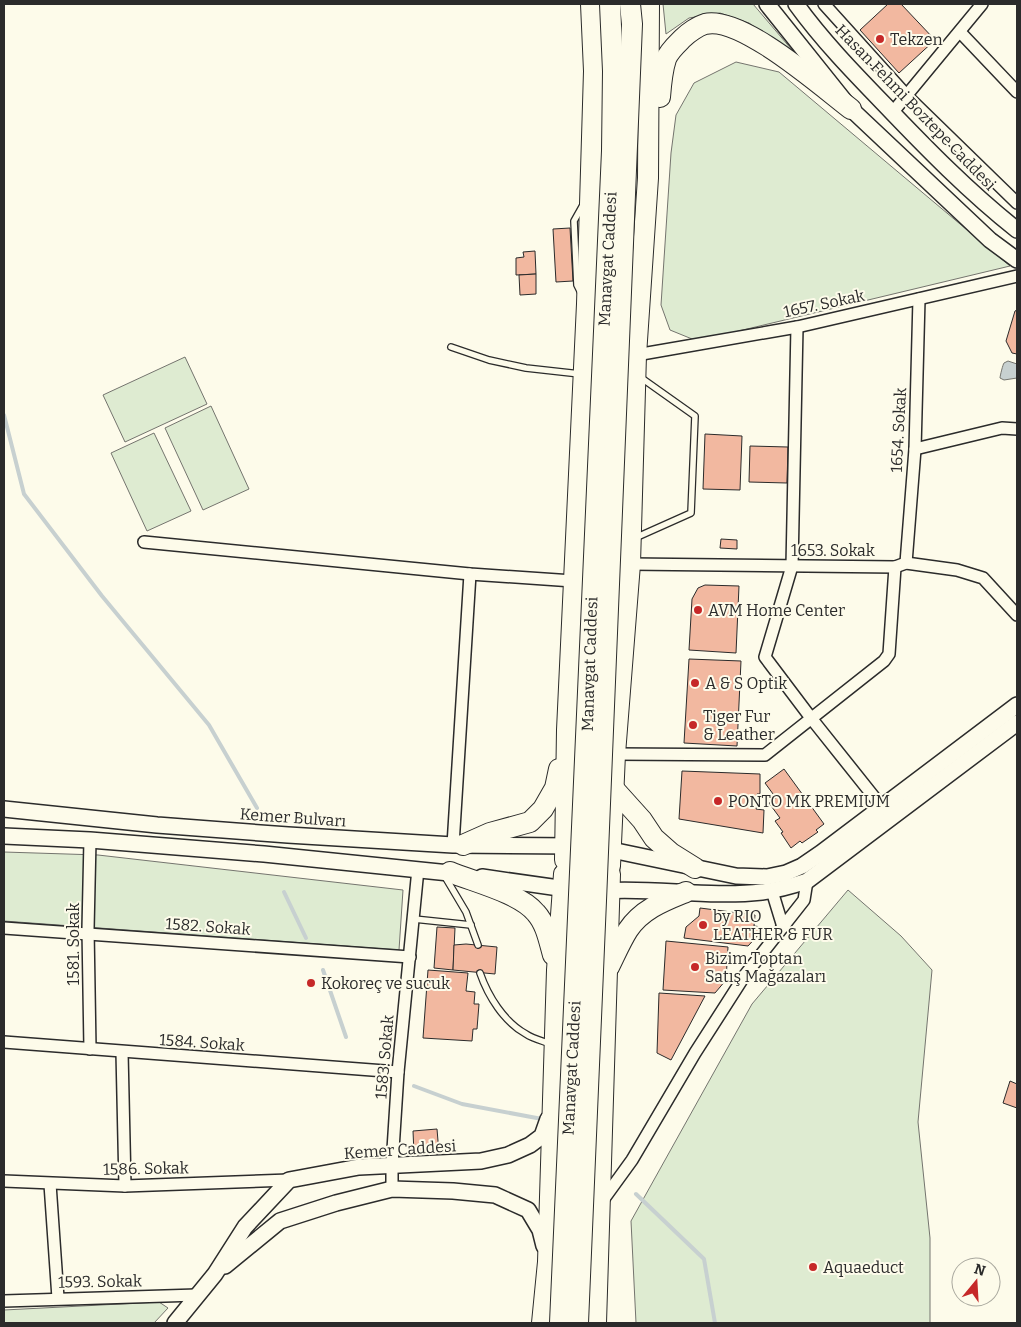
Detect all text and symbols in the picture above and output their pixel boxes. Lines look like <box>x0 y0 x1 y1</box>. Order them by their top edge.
street label: Hasan Fehmi Boztepe Caddesi <box>831 21 1000 194</box>
place label: Tekzen <box>890 30 943 49</box>
marker: Tekzen <box>874 33 886 45</box>
street label: Manavgat Caddesi <box>594 191 621 327</box>
street label: 1657. Sokak <box>782 286 866 321</box>
street label: 1654. Sokak <box>887 387 910 473</box>
street label: 1653. Sokak <box>791 541 875 560</box>
street label: Manavgat Caddesi <box>578 596 601 732</box>
place label: AVM Home Center <box>708 601 845 620</box>
marker: AVM Home Center <box>692 604 704 616</box>
place label: A & S Optik <box>705 674 787 693</box>
marker: A & S Optik <box>689 677 701 689</box>
place label: Tiger Fur & Leather <box>703 707 775 744</box>
marker: Tiger Fur & Leather <box>687 719 699 731</box>
place label: PONTO MK PREMIUM <box>728 792 890 811</box>
marker: PONTO MK PREMIUM <box>712 795 724 807</box>
street label: Kemer Bulvarı <box>239 804 347 831</box>
street label: 1581. Sokak <box>64 903 83 985</box>
place label: by RIO LEATHER & FUR <box>713 907 833 944</box>
street label: 1582. Sokak <box>165 914 251 939</box>
marker: by RIO LEATHER & FUR <box>697 919 709 931</box>
place label: Bizim Toptan Satış Mağazaları <box>705 949 826 986</box>
marker: Bizim Toptan Satış Mağazaları <box>689 961 701 973</box>
place label: Kokoreç ve sucuk <box>321 974 450 993</box>
marker: Kokoreç ve sucuk <box>305 977 317 989</box>
street label: Manavgat Caddesi <box>558 1000 585 1136</box>
street label: 1583. Sokak <box>371 1014 398 1100</box>
street label: 1584. Sokak <box>159 1030 245 1055</box>
street label: Kemer Caddesi <box>343 1136 457 1163</box>
street label: 1586. Sokak <box>103 1158 189 1179</box>
north arrow <box>951 1257 1001 1307</box>
place label: Aquaeduct <box>823 1258 904 1277</box>
text: N <box>972 1260 988 1280</box>
marker: Aquaeduct <box>807 1261 819 1273</box>
street label: 1593. Sokak <box>58 1271 142 1292</box>

